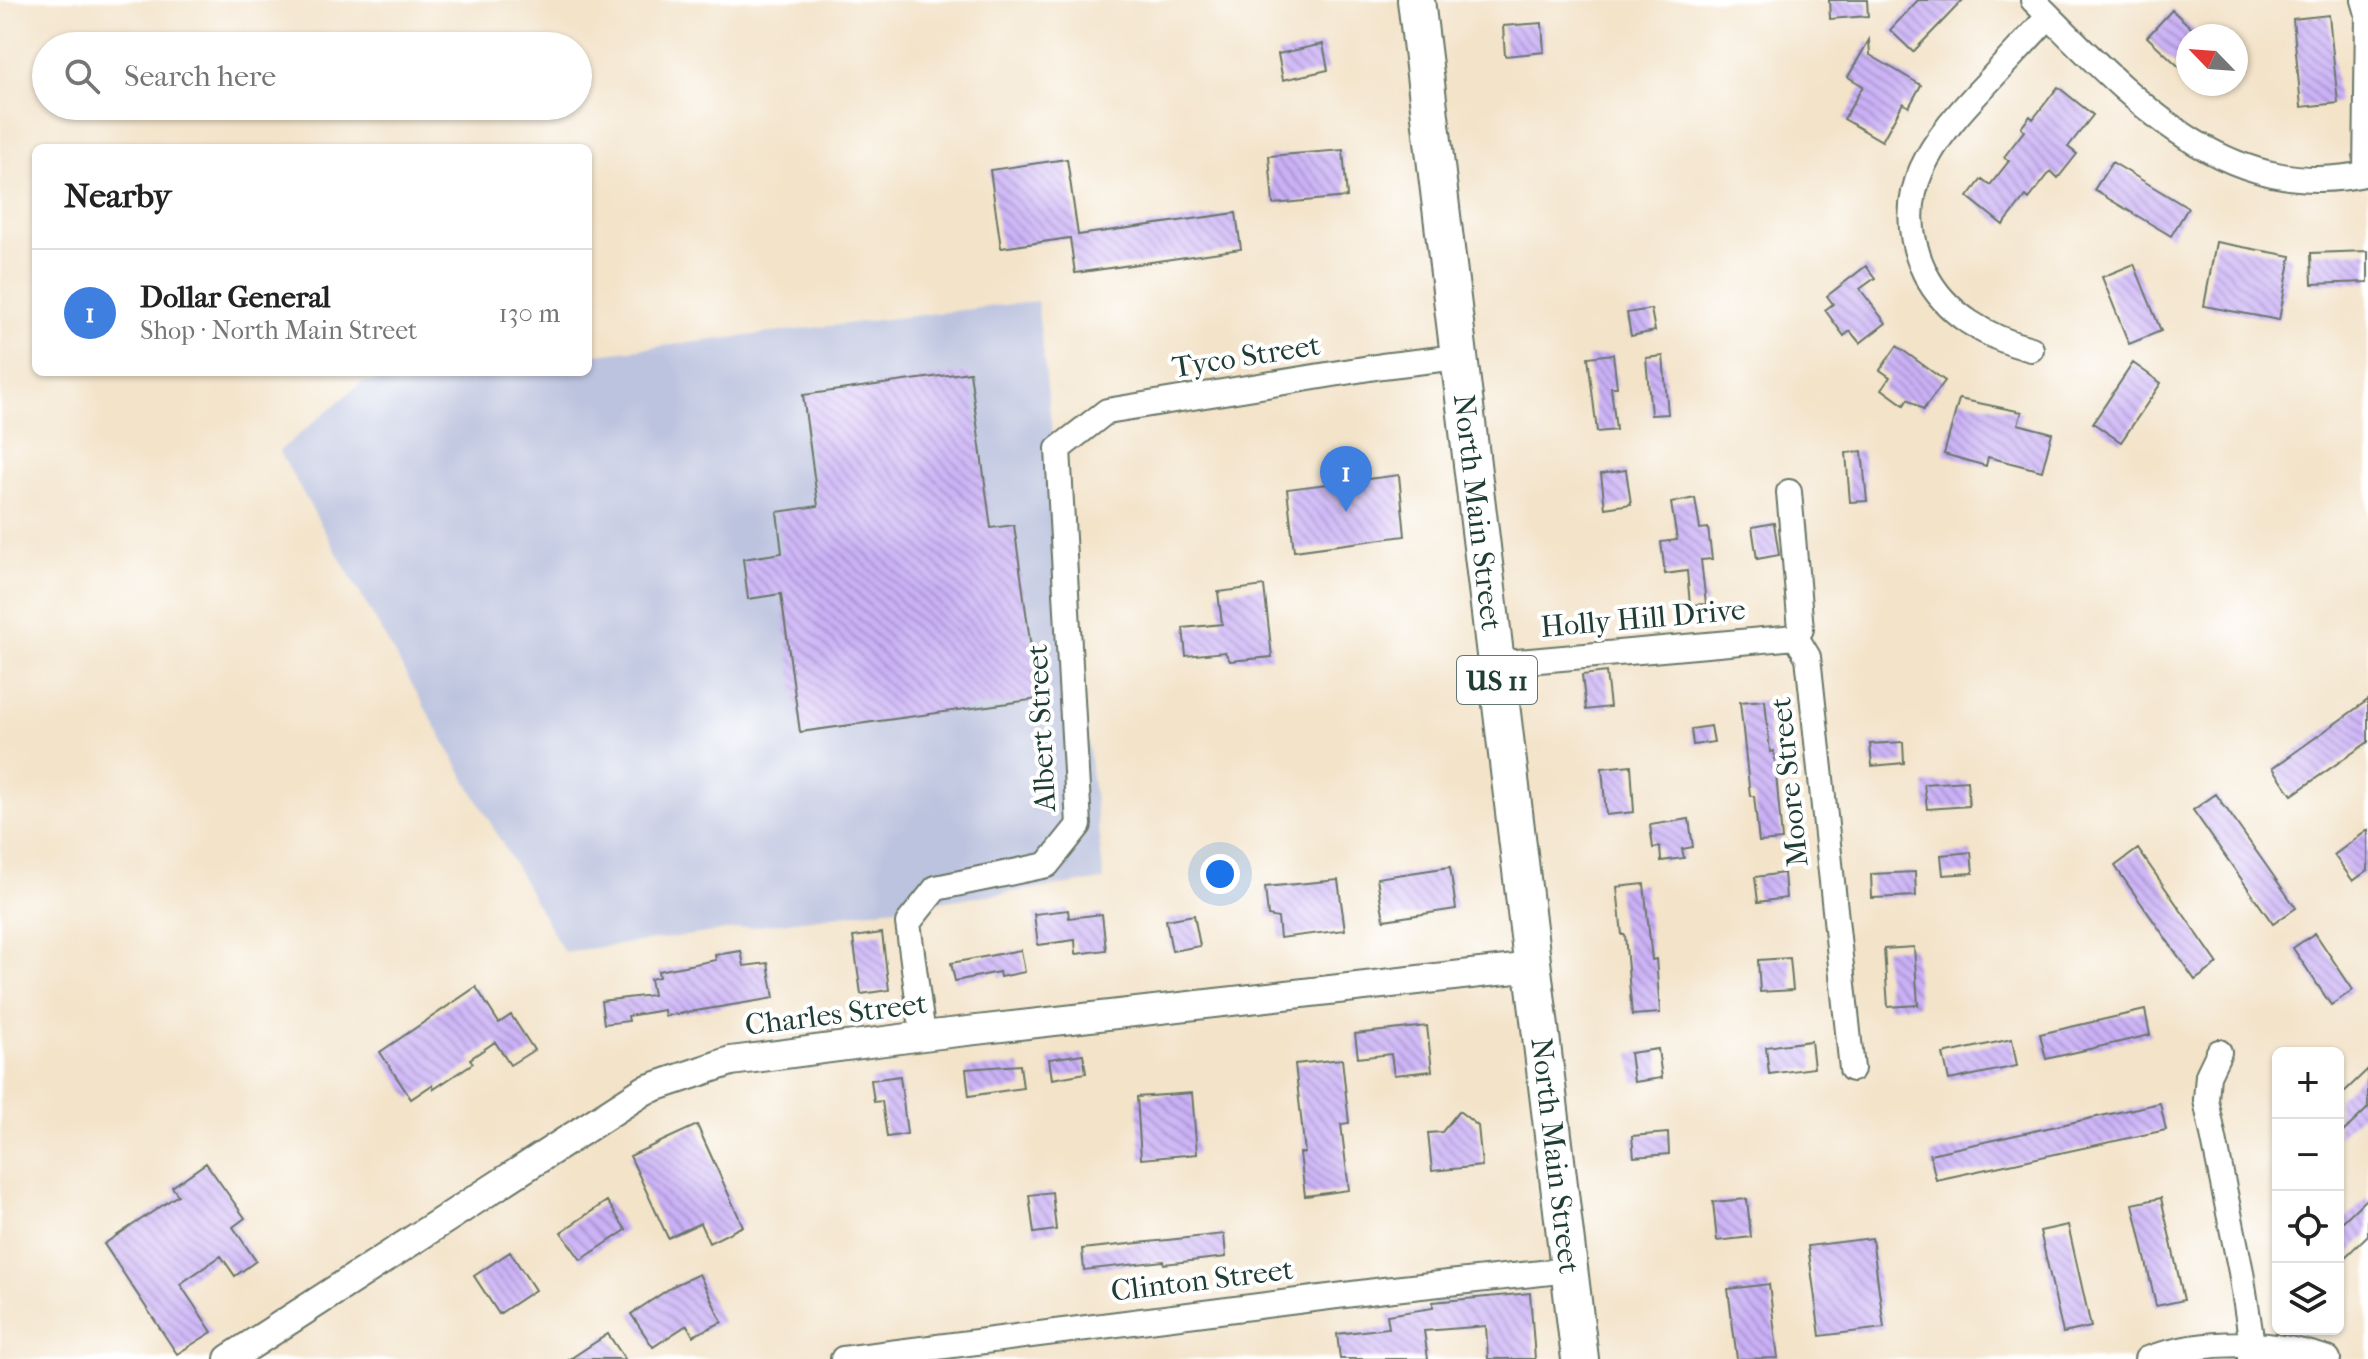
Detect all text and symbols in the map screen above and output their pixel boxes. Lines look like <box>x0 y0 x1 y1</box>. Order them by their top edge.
north arrow <box>2176 24 2248 96</box>
search box <box>32 32 592 120</box>
icon: search <box>60 54 104 98</box>
text: Search here <box>124 59 276 94</box>
text: Nearby <box>64 176 171 216</box>
text: Dollar General <box>140 280 331 315</box>
text: 1 <box>85 298 95 329</box>
text: 130 m <box>499 298 560 329</box>
text: Shop · North Main Street <box>140 315 417 346</box>
street label: Tyco Street <box>1170 327 1323 385</box>
street label: North Main Street <box>1446 392 1509 633</box>
pin: 1 <box>1320 446 1372 512</box>
street label: Holly Hill Drive <box>1539 592 1747 645</box>
street label: Albert Street <box>1020 643 1063 813</box>
road number: US 11 <box>1457 656 1537 704</box>
street label: Moore Street <box>1763 695 1816 868</box>
your location <box>1200 854 1240 894</box>
street label: Charles Street <box>743 986 929 1043</box>
street label: North Main Street <box>1523 1036 1587 1276</box>
map controls <box>2272 1047 2344 1335</box>
button: + <box>2272 1047 2344 1119</box>
button: − <box>2272 1119 2344 1191</box>
button: locate <box>2272 1191 2344 1263</box>
street label: Clinton Street <box>1109 1252 1295 1309</box>
button: layers <box>2272 1263 2344 1335</box>

